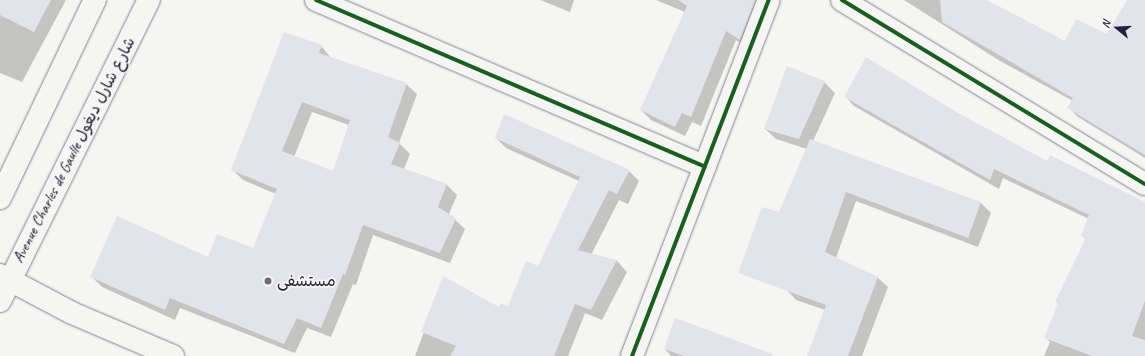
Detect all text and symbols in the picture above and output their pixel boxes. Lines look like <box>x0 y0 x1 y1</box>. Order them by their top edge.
north arrow <box>1097 8 1137 48</box>
text: N <box>1098 19 1113 30</box>
street label: Avenue Charles de Gaulle شارع شارل ديغول <box>8 34 140 266</box>
place label: مستشفى <box>277 271 336 291</box>
marker: مستشفى <box>262 275 274 287</box>

